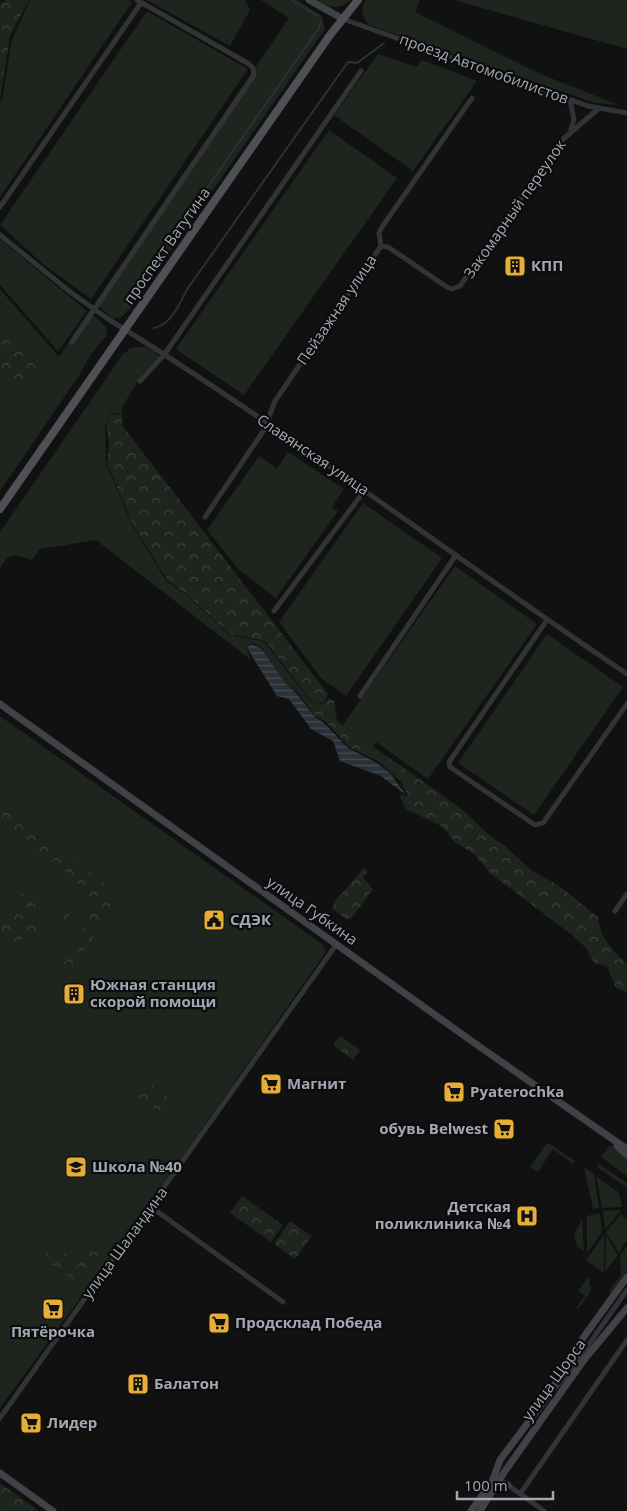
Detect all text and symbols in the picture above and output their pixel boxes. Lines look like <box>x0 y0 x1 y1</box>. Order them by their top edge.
street label: проезд Автомобилистов <box>397 28 572 108</box>
street label: Закомарный переулок <box>459 135 570 282</box>
street label: проспект Ватутина <box>118 183 214 308</box>
street label: Пейзажная улица <box>292 250 380 368</box>
building icon: КПП <box>503 254 527 278</box>
place label: КПП <box>531 255 563 275</box>
street label: Славянская улица <box>253 409 374 499</box>
street label: улица Губкина <box>263 871 362 949</box>
public building icon: СДЭК <box>202 908 226 932</box>
place label: СДЭК <box>230 909 272 929</box>
place label: Южная станция скорой помощи <box>90 974 216 1011</box>
building icon: Южная станция скорой помощи <box>62 982 86 1006</box>
supermarket icon: Магнит <box>259 1072 283 1096</box>
place label: Магнит <box>287 1073 346 1093</box>
supermarket icon: Pyaterochka <box>442 1080 466 1104</box>
place label: Pyaterochka <box>470 1081 564 1101</box>
supermarket icon: обувь Belwest <box>492 1117 516 1141</box>
place label: обувь Belwest <box>379 1118 488 1138</box>
school or university icon: Школа №40 <box>64 1155 88 1179</box>
place label: Школа №40 <box>92 1156 182 1176</box>
street label: улица Шаландина <box>77 1183 172 1302</box>
place label: Детская поликлиника №4 <box>375 1196 511 1233</box>
hospital icon: Детская поликлиника №4 <box>515 1204 539 1228</box>
supermarket icon: Пятёрочка <box>41 1297 65 1321</box>
supermarket icon: Продсклад Победа <box>207 1311 231 1335</box>
place label: Продсклад Победа <box>235 1312 382 1332</box>
place label: Пятёрочка <box>11 1321 95 1341</box>
street label: улица Щорса <box>517 1334 590 1424</box>
building icon: Балатон <box>126 1372 150 1396</box>
place label: Балатон <box>154 1373 219 1393</box>
supermarket icon: Лидер <box>19 1411 43 1435</box>
place label: Лидер <box>47 1412 97 1432</box>
scale bar <box>457 1468 553 1500</box>
text: 100 m <box>464 1475 508 1495</box>

